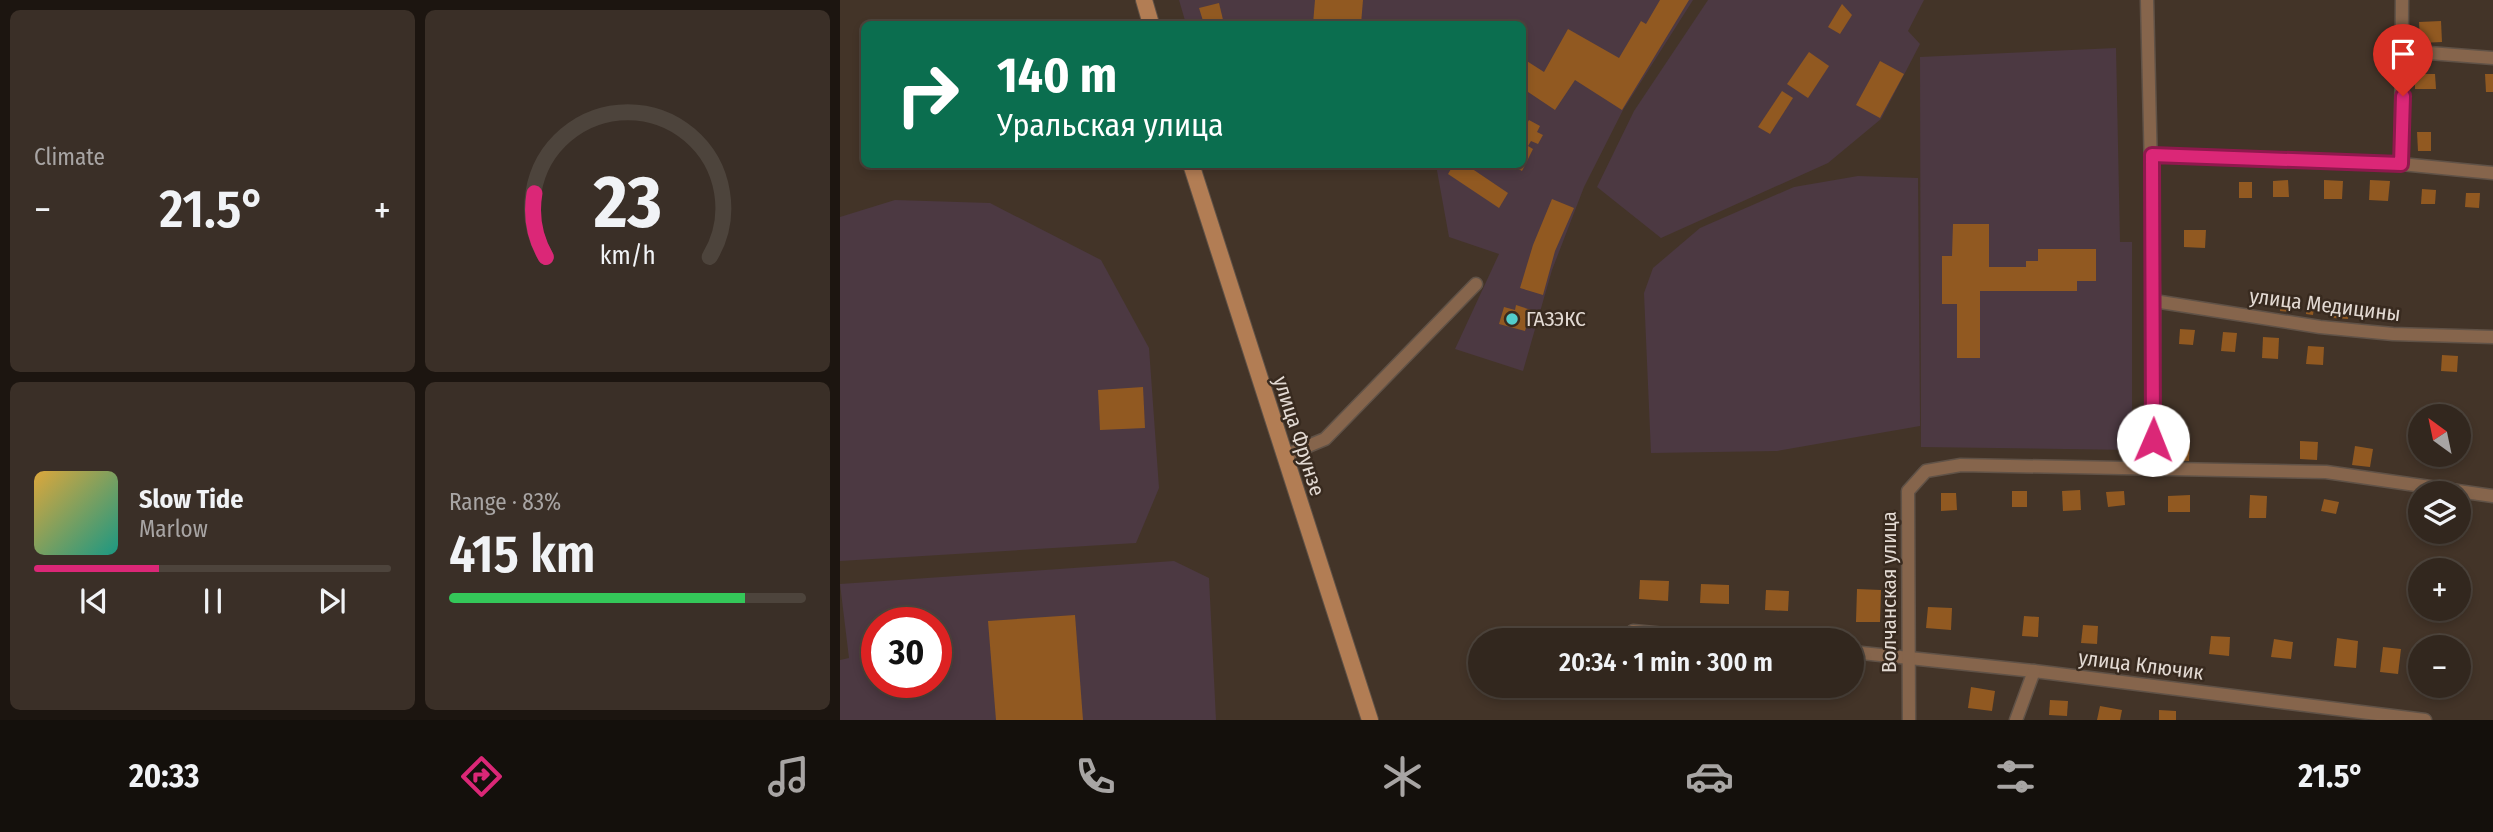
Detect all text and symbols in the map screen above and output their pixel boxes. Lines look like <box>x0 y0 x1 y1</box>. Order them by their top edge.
pin <box>2373 24 2433 96</box>
icon: arrive <box>2384 35 2422 73</box>
text: 140 m <box>997 46 1117 105</box>
icon: right <box>882 49 973 140</box>
text: Уральская улица <box>997 106 1224 144</box>
text: Climate <box>34 143 105 171</box>
text: 23 <box>592 159 662 246</box>
text: 21.5° <box>160 178 265 241</box>
text: − <box>34 187 51 233</box>
text: + <box>374 187 391 233</box>
text: km/h <box>600 241 655 271</box>
street label: улица Медицины <box>2248 283 2402 327</box>
place label: ГАЗЭКС <box>1526 306 1586 332</box>
marker: ГАЗЭКС <box>1504 311 1520 327</box>
street label: улица Фрунзе <box>1267 373 1331 499</box>
position arrow <box>2116 403 2190 477</box>
north arrow <box>2408 404 2471 467</box>
map controls <box>2408 404 2471 698</box>
button: layers <box>2408 481 2471 544</box>
text: Slow Tide <box>139 484 243 515</box>
text: Range · 83% <box>449 488 561 516</box>
street label: Волчанская улица <box>1876 511 1902 673</box>
text: Marlow <box>139 515 208 543</box>
text: 415 km <box>449 523 596 586</box>
button: + <box>2408 558 2471 621</box>
icon: previous <box>75 582 113 620</box>
icon: pause <box>194 582 232 620</box>
icon: next <box>313 582 351 620</box>
speed limit sign: 30 <box>861 607 952 698</box>
button: − <box>2408 635 2471 698</box>
street label: улица Ключик <box>2077 644 2205 686</box>
text: 20:34 · 1 min · 300 m <box>1559 647 1773 678</box>
icon: directions <box>457 752 506 801</box>
icon: music <box>764 752 813 801</box>
icon: phone <box>1071 752 1120 801</box>
icon: climate <box>1378 752 1427 801</box>
icon: car <box>1685 752 1734 801</box>
icon: filters <box>1991 752 2040 801</box>
text: 20:33 <box>129 757 199 795</box>
text: 21.5° <box>2298 757 2364 795</box>

